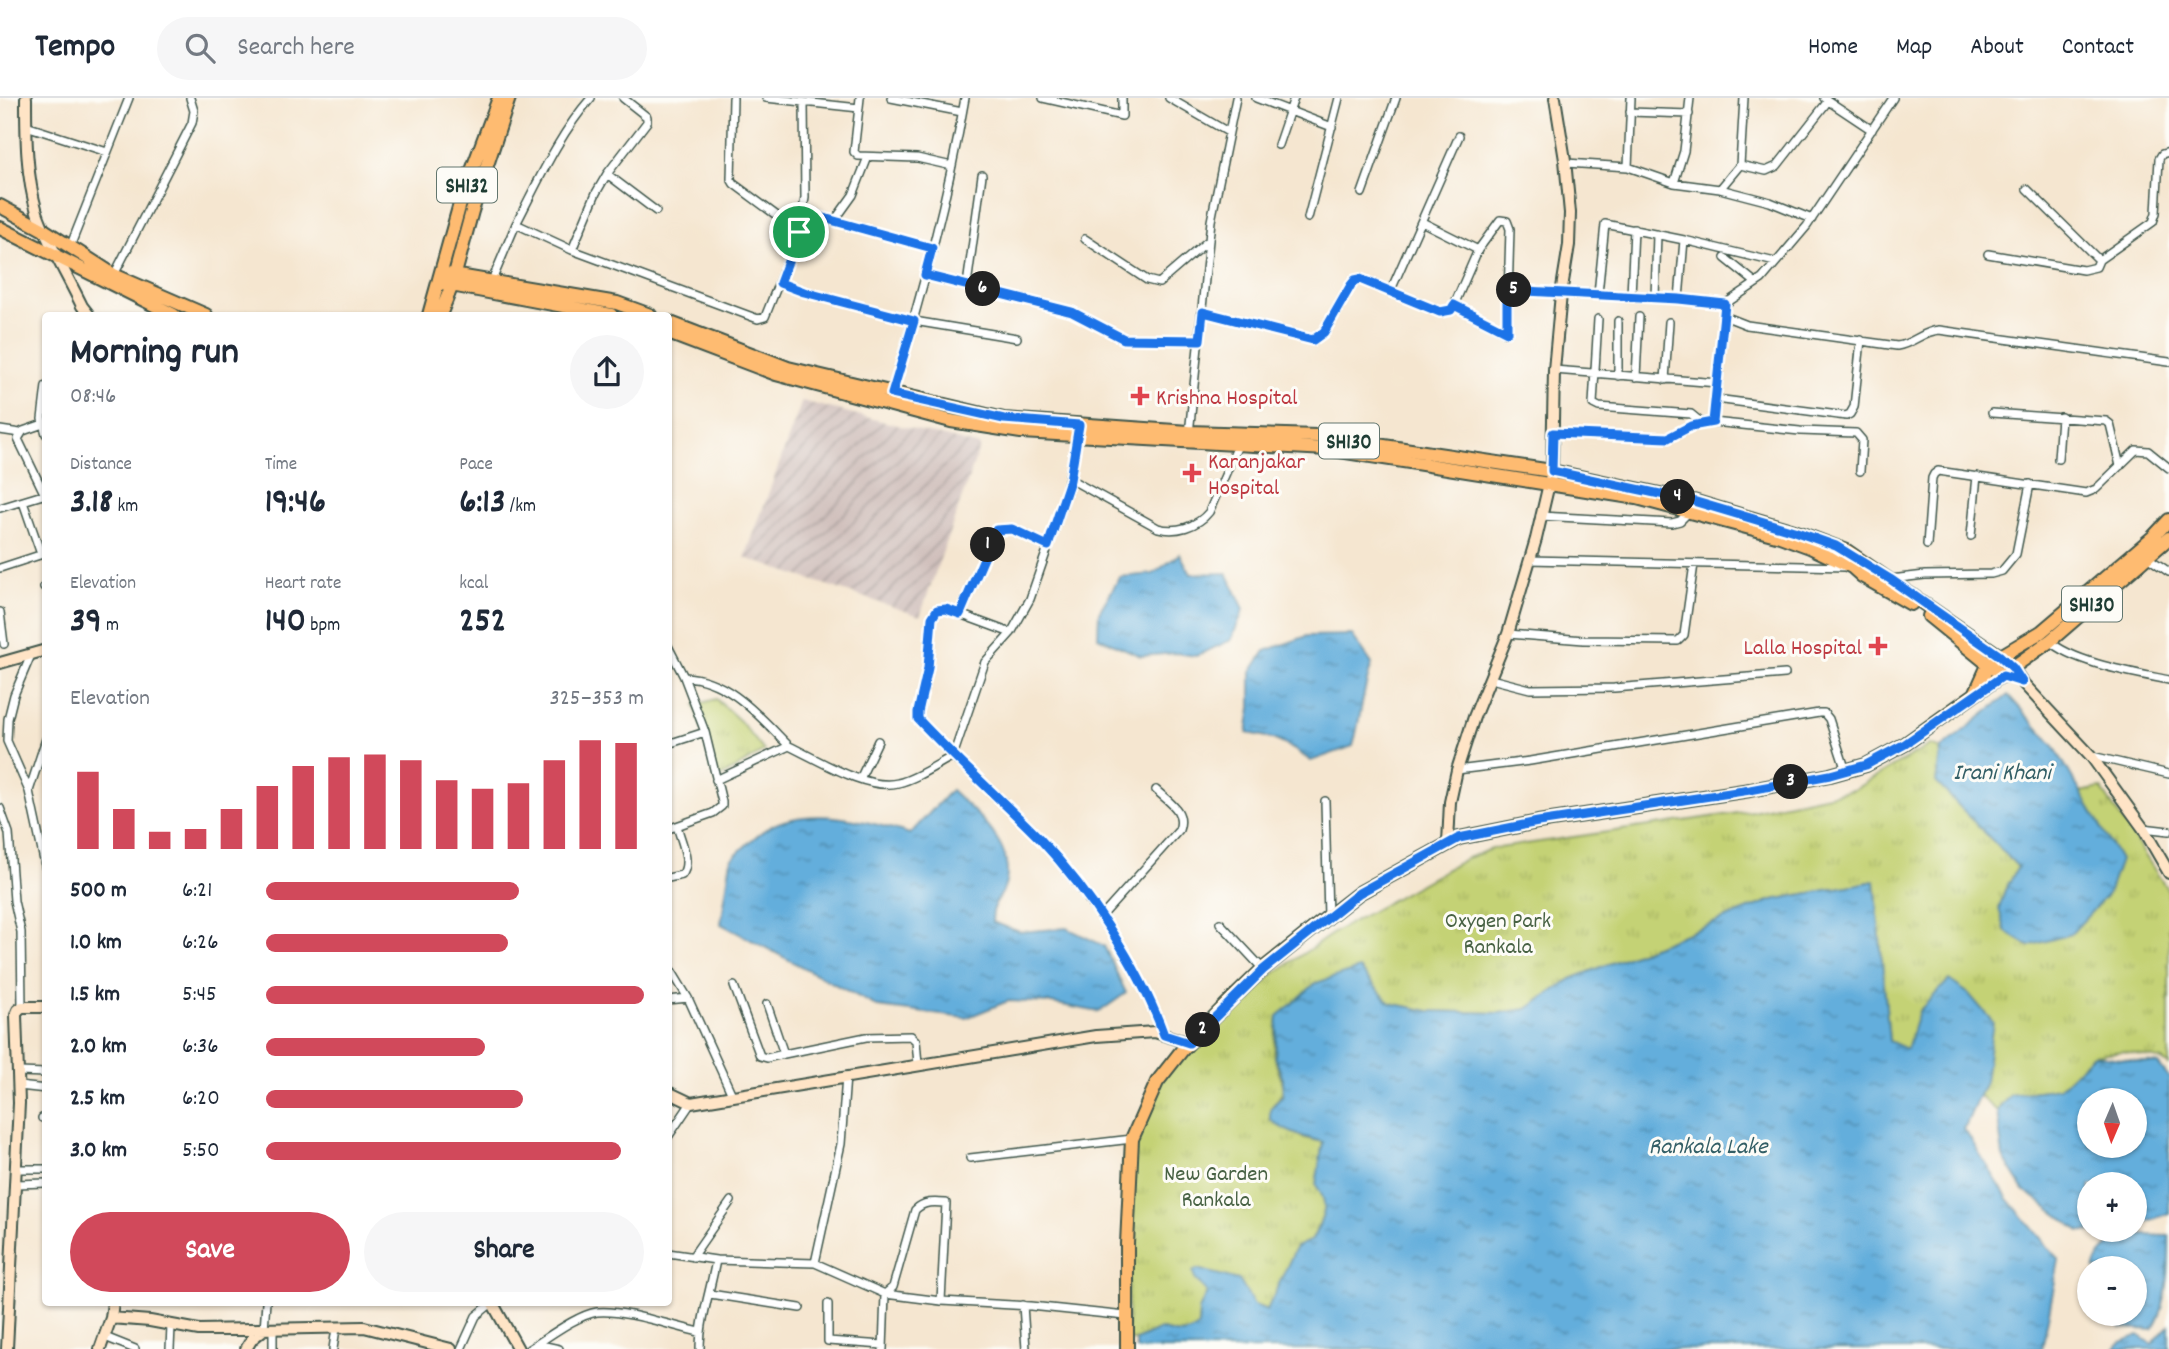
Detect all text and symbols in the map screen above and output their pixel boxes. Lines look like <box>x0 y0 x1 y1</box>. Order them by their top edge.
search box <box>157 17 647 80</box>
text: Tempo <box>35 25 115 72</box>
icon: search <box>181 29 219 67</box>
text: Search here <box>237 30 355 67</box>
text: Home <box>1808 31 1858 65</box>
text: Map <box>1896 31 1932 65</box>
text: About <box>1970 31 2024 65</box>
text: Contact <box>2062 31 2134 65</box>
road number: SH132 <box>437 168 497 202</box>
pin <box>769 202 829 262</box>
icon: arrive <box>780 213 818 251</box>
pin: 6 <box>965 272 1000 306</box>
pin: 5 <box>1496 272 1532 308</box>
text: 6 <box>978 275 987 302</box>
text: 5 <box>1509 276 1518 303</box>
text: Morning run <box>70 327 239 382</box>
button: share <box>570 335 644 409</box>
text: 08:46 <box>70 381 116 414</box>
place label: Krishna Hospital <box>1156 383 1298 416</box>
marker: Krishna Hospital <box>1130 386 1150 406</box>
road number: SH130 <box>1319 424 1379 458</box>
place label: Karanjakar Hospital <box>1208 447 1305 506</box>
text: Distance <box>70 452 132 479</box>
text: Time <box>265 452 297 479</box>
text: Pace <box>459 452 493 479</box>
marker: Karanjakar Hospital <box>1182 463 1202 483</box>
text: 3.18 <box>70 479 113 529</box>
text: 19:46 <box>265 479 326 529</box>
text: 6:13 <box>459 479 506 529</box>
pin: 4 <box>1660 480 1696 514</box>
text: 4 <box>1674 483 1681 510</box>
text: km <box>113 494 138 521</box>
text: /km <box>506 494 536 521</box>
pin: 1 <box>970 528 1006 562</box>
text: 1 <box>985 531 990 558</box>
text: Elevation <box>70 571 136 598</box>
text: Heart rate <box>265 571 341 598</box>
text: kcal <box>459 571 488 598</box>
road number: SH130 <box>2062 587 2122 622</box>
text: 39 <box>70 598 102 648</box>
text: 140 <box>265 598 306 648</box>
text: 252 <box>459 598 506 648</box>
text: m <box>102 613 119 640</box>
text: bpm <box>306 613 340 640</box>
place label: Lalla Hospital <box>1744 633 1863 666</box>
marker: Lalla Hospital <box>1868 636 1888 656</box>
text: Elevation <box>70 683 150 716</box>
text: 325–353 m <box>550 683 644 716</box>
water label: Irani Khani <box>1953 757 2054 791</box>
pin: 3 <box>1774 764 1809 800</box>
text: 3 <box>1786 768 1795 795</box>
text: 500 m <box>70 875 127 908</box>
text: 6:21 <box>182 875 212 908</box>
park label: Oxygen Park Rankala <box>1445 906 1551 965</box>
text: 1.0 km <box>70 927 122 960</box>
text: 6:26 <box>182 927 218 960</box>
text: 1.5 km <box>70 979 120 1012</box>
text: 5:45 <box>182 979 217 1012</box>
pin: 2 <box>1186 1012 1220 1048</box>
text: 2 <box>1198 1016 1207 1043</box>
text: 2.0 km <box>70 1031 127 1064</box>
text: 6:36 <box>182 1031 219 1064</box>
text: 2.5 km <box>70 1083 125 1116</box>
text: 6:20 <box>182 1083 220 1116</box>
north arrow <box>2077 1088 2147 1158</box>
map controls <box>2077 1088 2147 1326</box>
water label: Rankala Lake <box>1648 1131 1769 1165</box>
text: 3.0 km <box>70 1135 127 1168</box>
text: 5:50 <box>182 1135 220 1168</box>
park label: New Garden Rankala <box>1164 1159 1268 1218</box>
button: + <box>2077 1172 2147 1242</box>
button: Save <box>70 1212 350 1292</box>
button: Share <box>364 1212 644 1292</box>
button: − <box>2077 1256 2147 1326</box>

